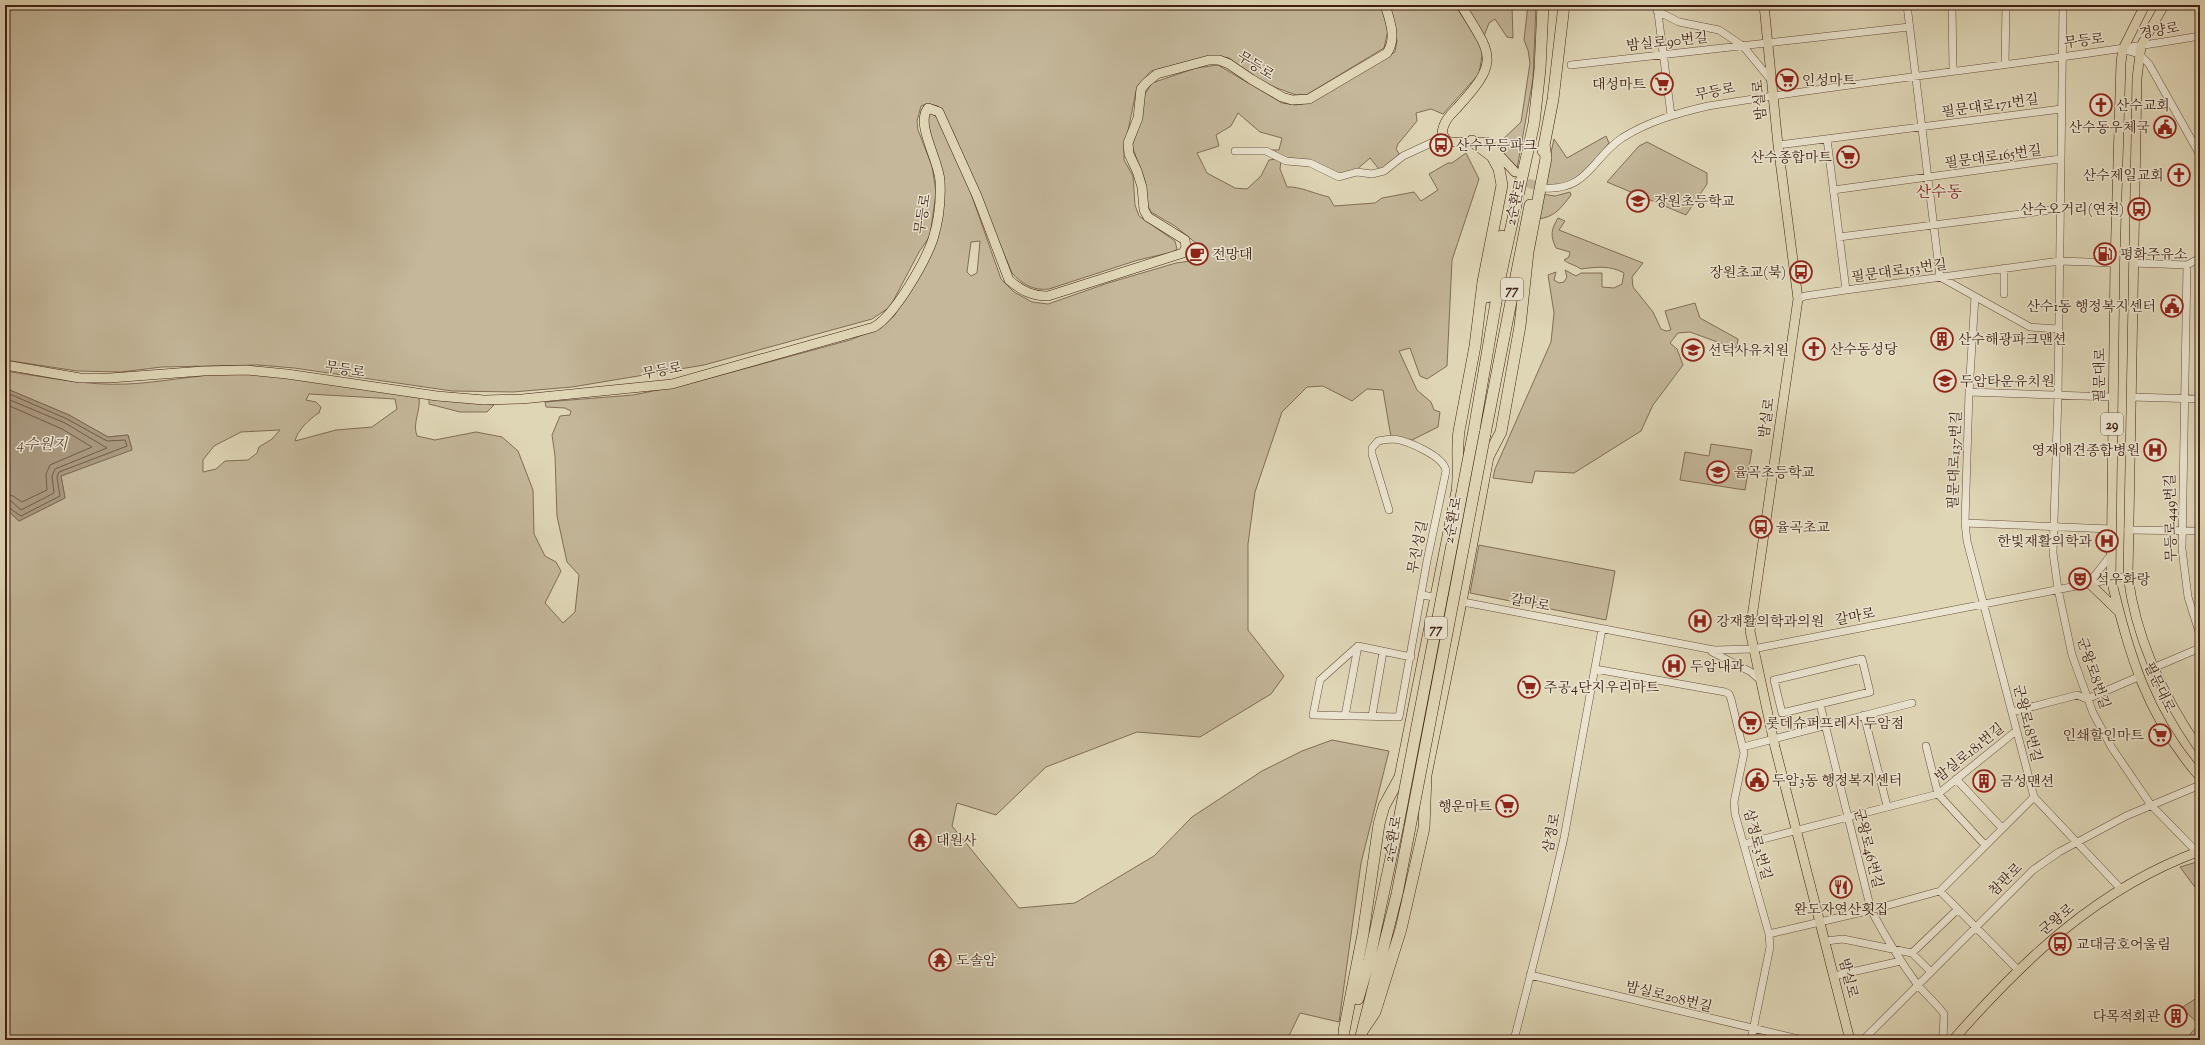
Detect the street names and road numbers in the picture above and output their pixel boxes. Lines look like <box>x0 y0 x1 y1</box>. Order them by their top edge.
street label: 경양로 <box>2138 19 2182 45</box>
street label: 밤실로90번길 <box>1625 29 1709 57</box>
street label: 무등로 <box>2063 30 2106 54</box>
street label: 무등로 <box>1232 47 1278 86</box>
street label: 밤실로 <box>1749 78 1773 121</box>
street label: 무등로 <box>1694 79 1738 107</box>
street label: 필문대로171번길 <box>1941 90 2040 124</box>
street label: 필문대로165번길 <box>1944 141 2043 175</box>
street label: 2순환로 <box>1502 177 1532 228</box>
street label: 무등로 <box>911 192 937 236</box>
street label: 필문대로153번길 <box>1850 255 1948 289</box>
road number: 77 <box>1501 278 1523 300</box>
street label: 필문대로 <box>2091 347 2111 402</box>
street label: 무등로 <box>323 358 367 384</box>
street label: 무등로 <box>641 359 685 385</box>
street label: 밤실로 <box>1755 396 1781 440</box>
street label: 필문대로137번길 <box>1944 410 1968 510</box>
road number: 29 <box>2101 413 2123 435</box>
street label: 무등로449번길 <box>2161 474 2183 562</box>
street label: 2순환로 <box>1440 495 1468 545</box>
street label: 무진성길 <box>1404 519 1434 576</box>
street label: 갈마로 <box>1508 590 1552 618</box>
street label: 갈마로 <box>1834 604 1878 632</box>
road number: 77 <box>1425 617 1447 639</box>
street label: 군왕로8번길 <box>2071 635 2114 712</box>
street label: 필문대로 <box>2138 659 2179 717</box>
street label: 군왕로18번길 <box>2007 683 2045 764</box>
street label: 밤실로181번길 <box>1931 719 2009 788</box>
street label: 삼정로3번길 <box>1737 807 1775 882</box>
street label: 군왕로46번길 <box>1847 807 1887 890</box>
street label: 삼정로 <box>1539 811 1567 855</box>
street label: 2순환로 <box>1380 814 1408 864</box>
street label: 참판로 <box>1985 859 2028 902</box>
street label: 군왕로 <box>2035 900 2080 941</box>
street label: 밤실로 <box>1832 956 1862 1001</box>
street label: 밤실로208번길 <box>1623 978 1714 1018</box>

